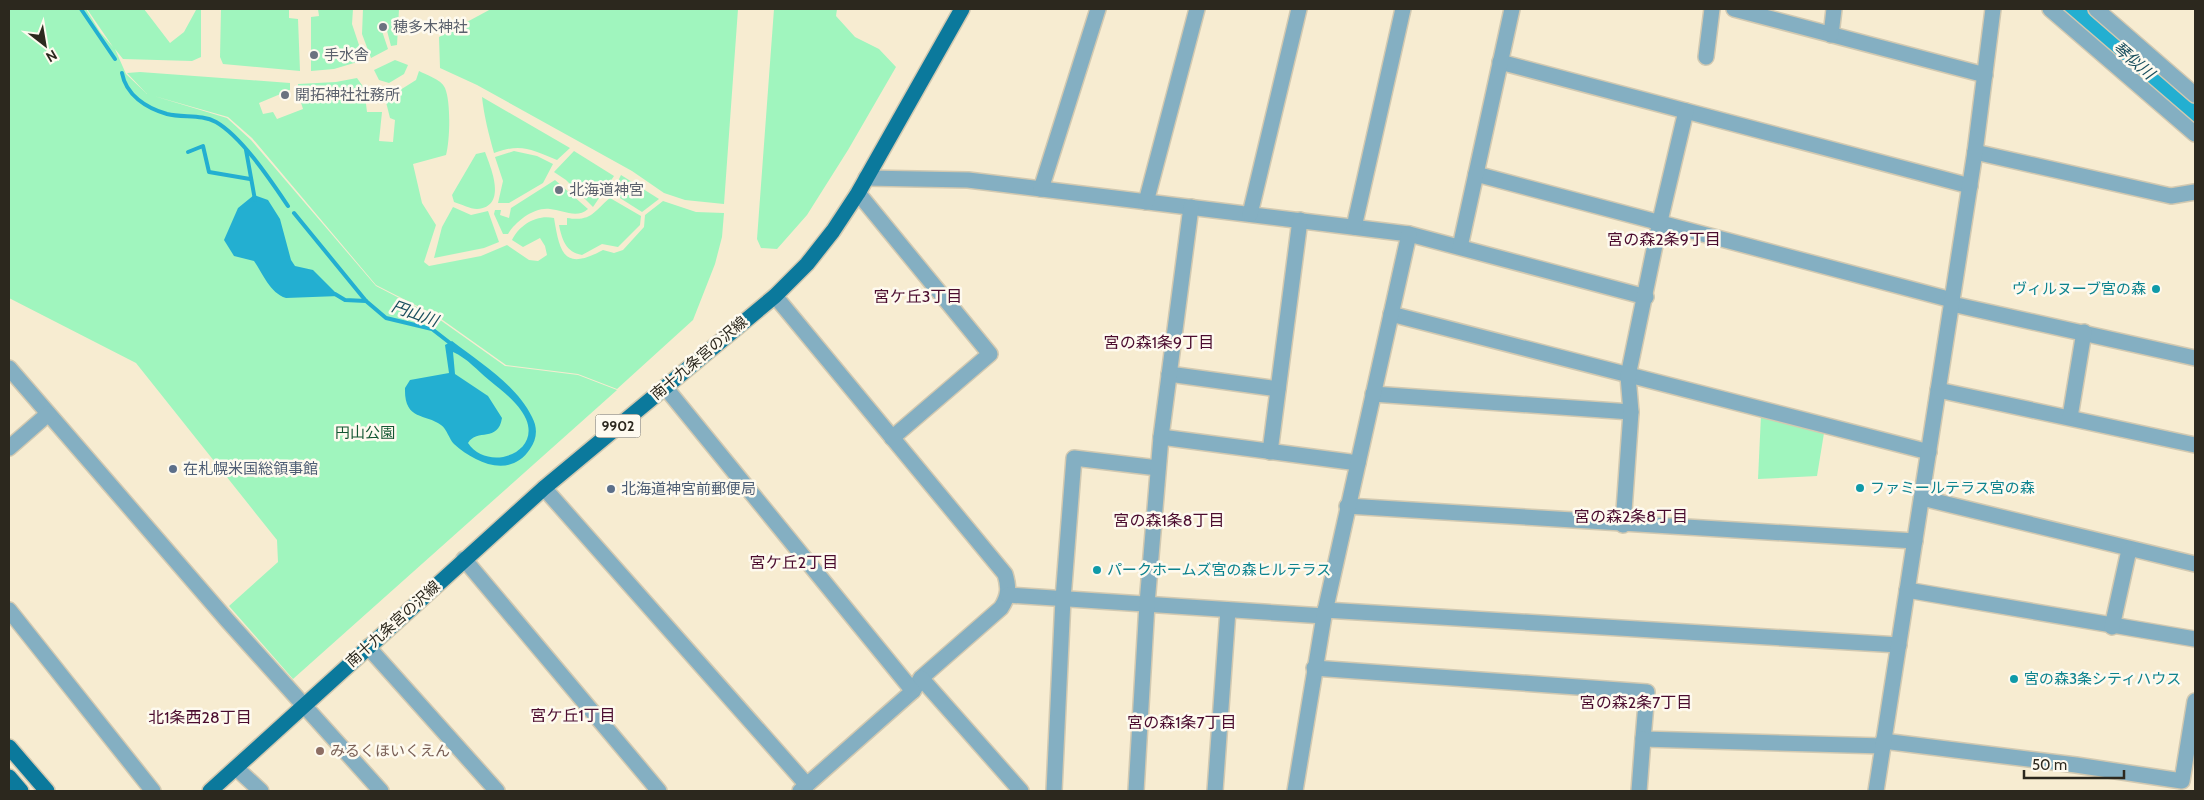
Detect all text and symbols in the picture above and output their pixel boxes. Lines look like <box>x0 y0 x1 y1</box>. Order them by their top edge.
place label: 穂多木神社 <box>393 18 468 36</box>
north arrow <box>20 20 70 70</box>
marker: 穂多木神社 <box>377 21 389 33</box>
water label: 琴似川 <box>2109 38 2160 84</box>
text: N <box>43 46 61 66</box>
place label: 手水舎 <box>324 46 369 64</box>
marker: 手水舎 <box>308 49 320 61</box>
place label: 開拓神社社務所 <box>295 86 400 104</box>
marker: 開拓神社社務所 <box>279 89 291 101</box>
place label: 北海道神宮 <box>569 181 644 199</box>
marker: 北海道神宮 <box>553 184 565 196</box>
district label: 宮の森2条9丁目 <box>1607 230 1721 249</box>
place label: ヴィルヌーブ宮の森 <box>2012 280 2146 298</box>
marker: ヴィルヌーブ宮の森 <box>2150 283 2162 295</box>
district label: 宮ケ丘3丁目 <box>874 287 962 306</box>
water label: 円山川 <box>389 296 443 331</box>
street label: 南十九条宮の沢線 <box>647 313 751 403</box>
district label: 宮の森1条9丁目 <box>1104 333 1214 352</box>
road number: 9902 <box>596 414 640 438</box>
park label: 円山公園 <box>335 424 395 442</box>
place label: 在札幌米国総領事館 <box>183 460 318 478</box>
marker: 在札幌米国総領事館 <box>167 463 179 475</box>
place label: ファミールテラス宮の森 <box>1870 479 2035 497</box>
place label: 北海道神宮前郵便局 <box>621 480 756 498</box>
marker: ファミールテラス宮の森 <box>1854 482 1866 494</box>
marker: 北海道神宮前郵便局 <box>605 483 617 495</box>
district label: 宮の森2条8丁目 <box>1574 507 1688 526</box>
district label: 宮の森1条8丁目 <box>1114 511 1224 530</box>
district label: 宮ケ丘2丁目 <box>750 553 838 572</box>
place label: パークホームズ宮の森ヒルテラス <box>1107 561 1331 579</box>
marker: パークホームズ宮の森ヒルテラス <box>1091 564 1103 576</box>
street label: 南十九条宮の沢線 <box>342 577 444 671</box>
place label: 宮の森3条シティハウス <box>2024 670 2181 688</box>
marker: 宮の森3条シティハウス <box>2008 673 2020 685</box>
district label: 宮の森2条7丁目 <box>1580 693 1692 712</box>
district label: 宮ケ丘1丁目 <box>530 706 616 725</box>
district label: 北1条西28丁目 <box>148 708 252 727</box>
district label: 宮の森1条7丁目 <box>1127 713 1237 732</box>
place label: みるくほいくえん <box>330 742 450 760</box>
marker: みるくほいくえん <box>314 745 326 757</box>
scale bar <box>2024 748 2124 780</box>
text: 50 m <box>2032 756 2067 774</box>

